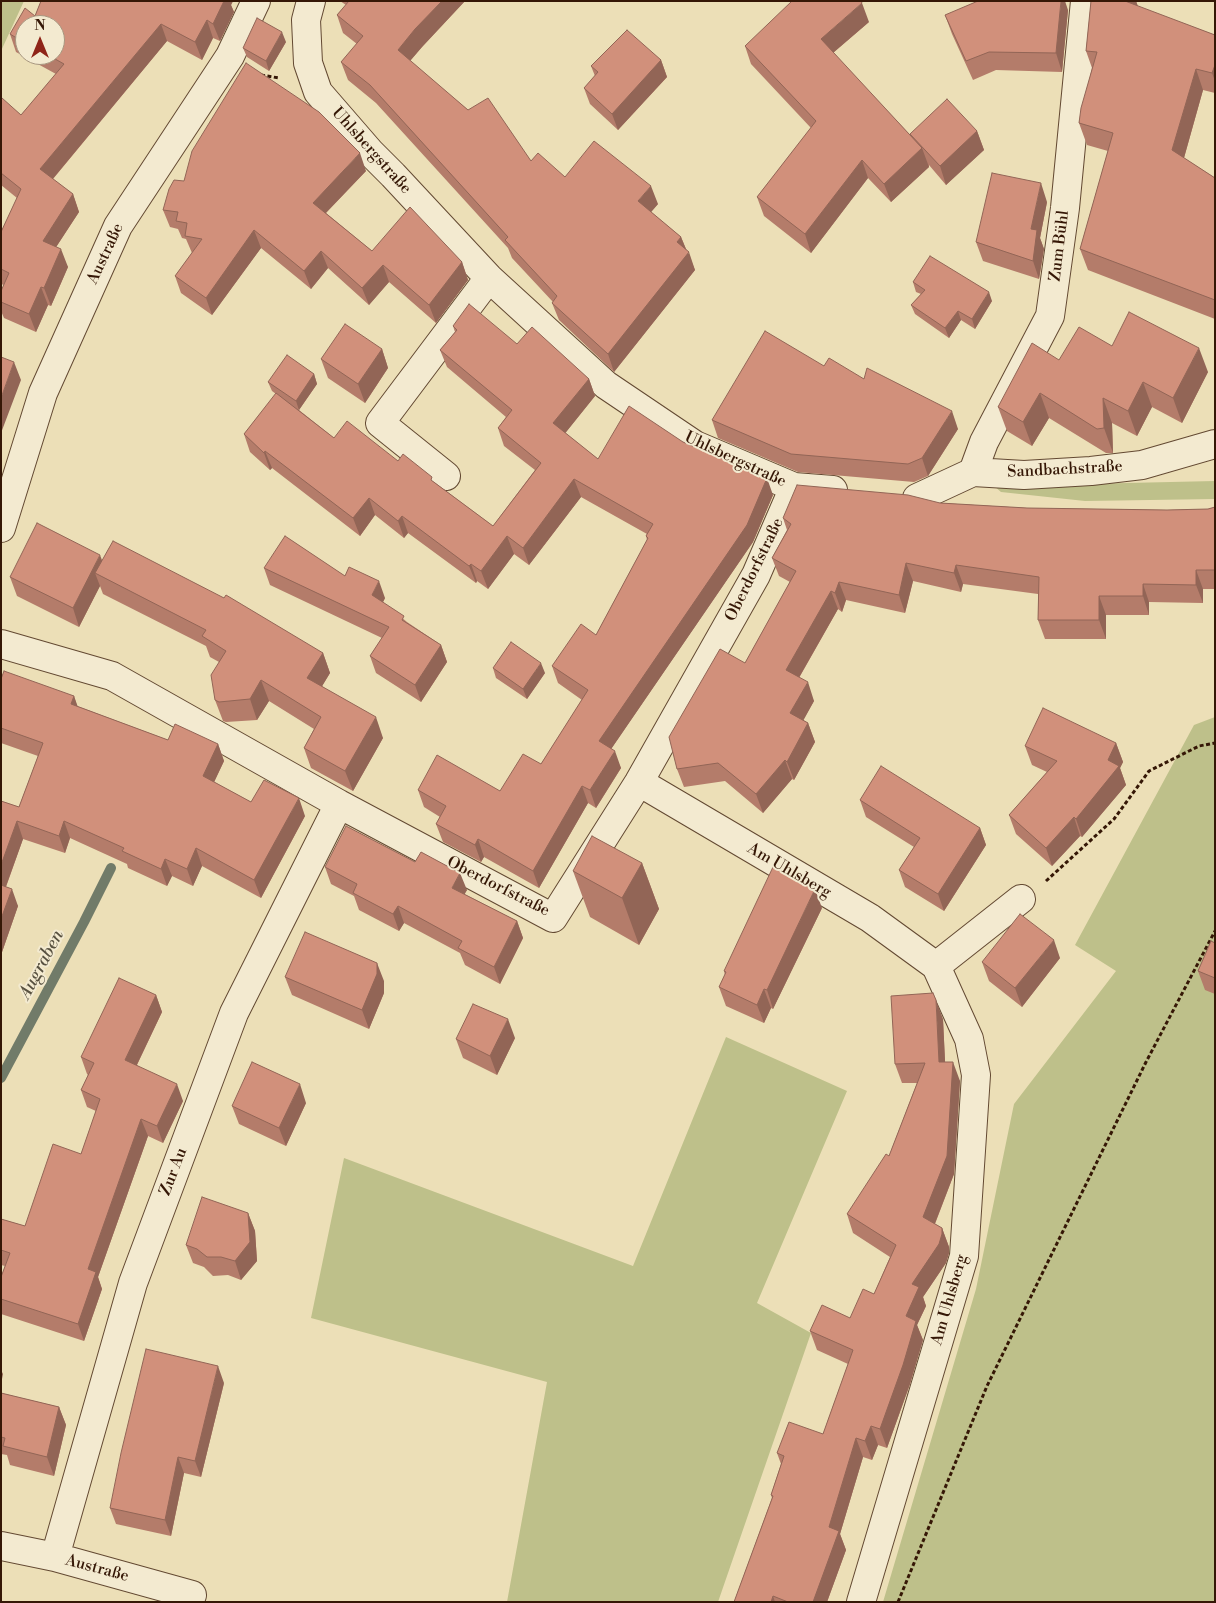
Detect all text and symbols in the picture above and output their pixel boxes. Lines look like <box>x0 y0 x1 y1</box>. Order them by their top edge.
north arrow <box>15 15 65 65</box>
text: N <box>34 17 46 35</box>
street label: Uhlsbergstraße <box>327 104 415 198</box>
street label: Zum Bühl <box>1046 209 1074 283</box>
street label: Austraße <box>84 221 128 287</box>
street label: Uhlsbergstraße <box>681 428 789 492</box>
street label: Sandbachstraße <box>1007 457 1123 483</box>
street label: Oberdorfstraße <box>722 515 788 625</box>
street label: Am Uhlsberg <box>744 839 834 903</box>
street label: Oberdorfstraße <box>443 853 553 921</box>
water label: Augraben <box>15 927 69 1003</box>
street label: Zur Au <box>156 1145 192 1199</box>
street label: Am Uhlsberg <box>928 1252 972 1348</box>
street label: Austraße <box>63 1551 131 1587</box>

